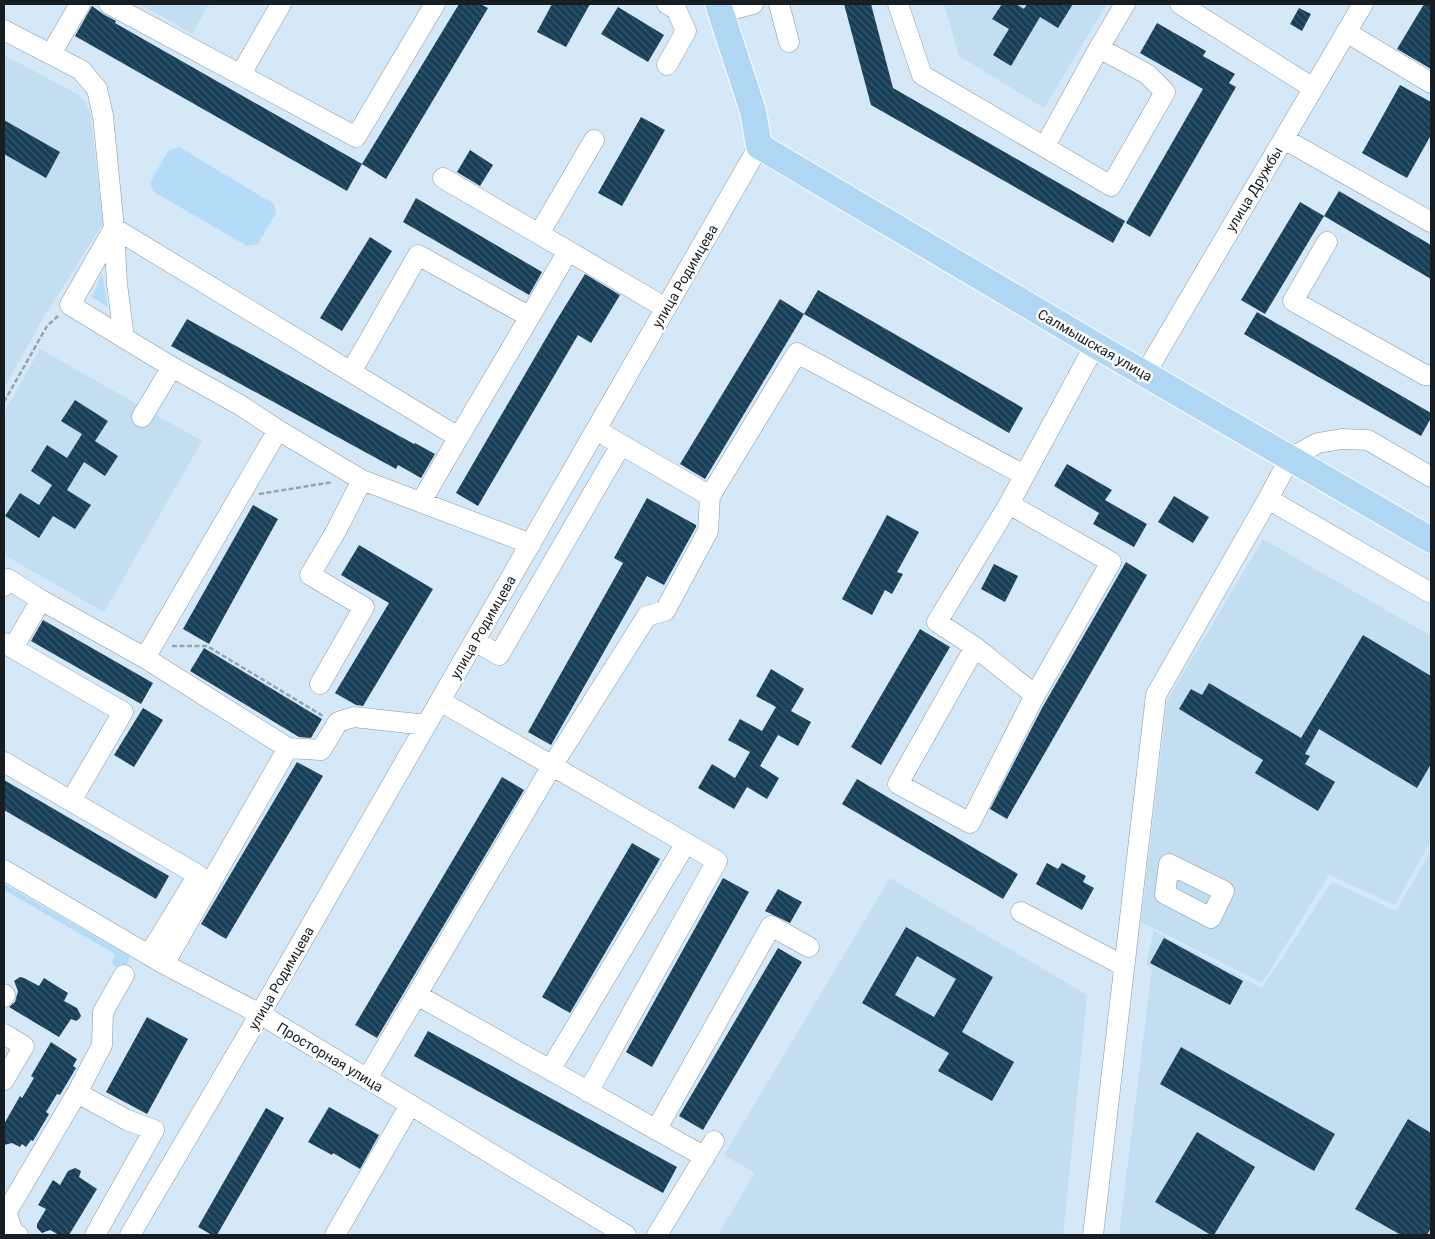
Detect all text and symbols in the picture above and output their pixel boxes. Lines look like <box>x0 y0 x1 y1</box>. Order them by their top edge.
street label: улица Дружбы <box>1222 144 1286 234</box>
street label: улица Родимцева <box>649 222 721 330</box>
street label: Салмышская улица <box>1035 306 1155 384</box>
street label: улица Родимцева <box>447 573 519 681</box>
street label: улица Родимцева <box>245 924 317 1032</box>
street label: Просторная улица <box>274 1019 386 1095</box>

